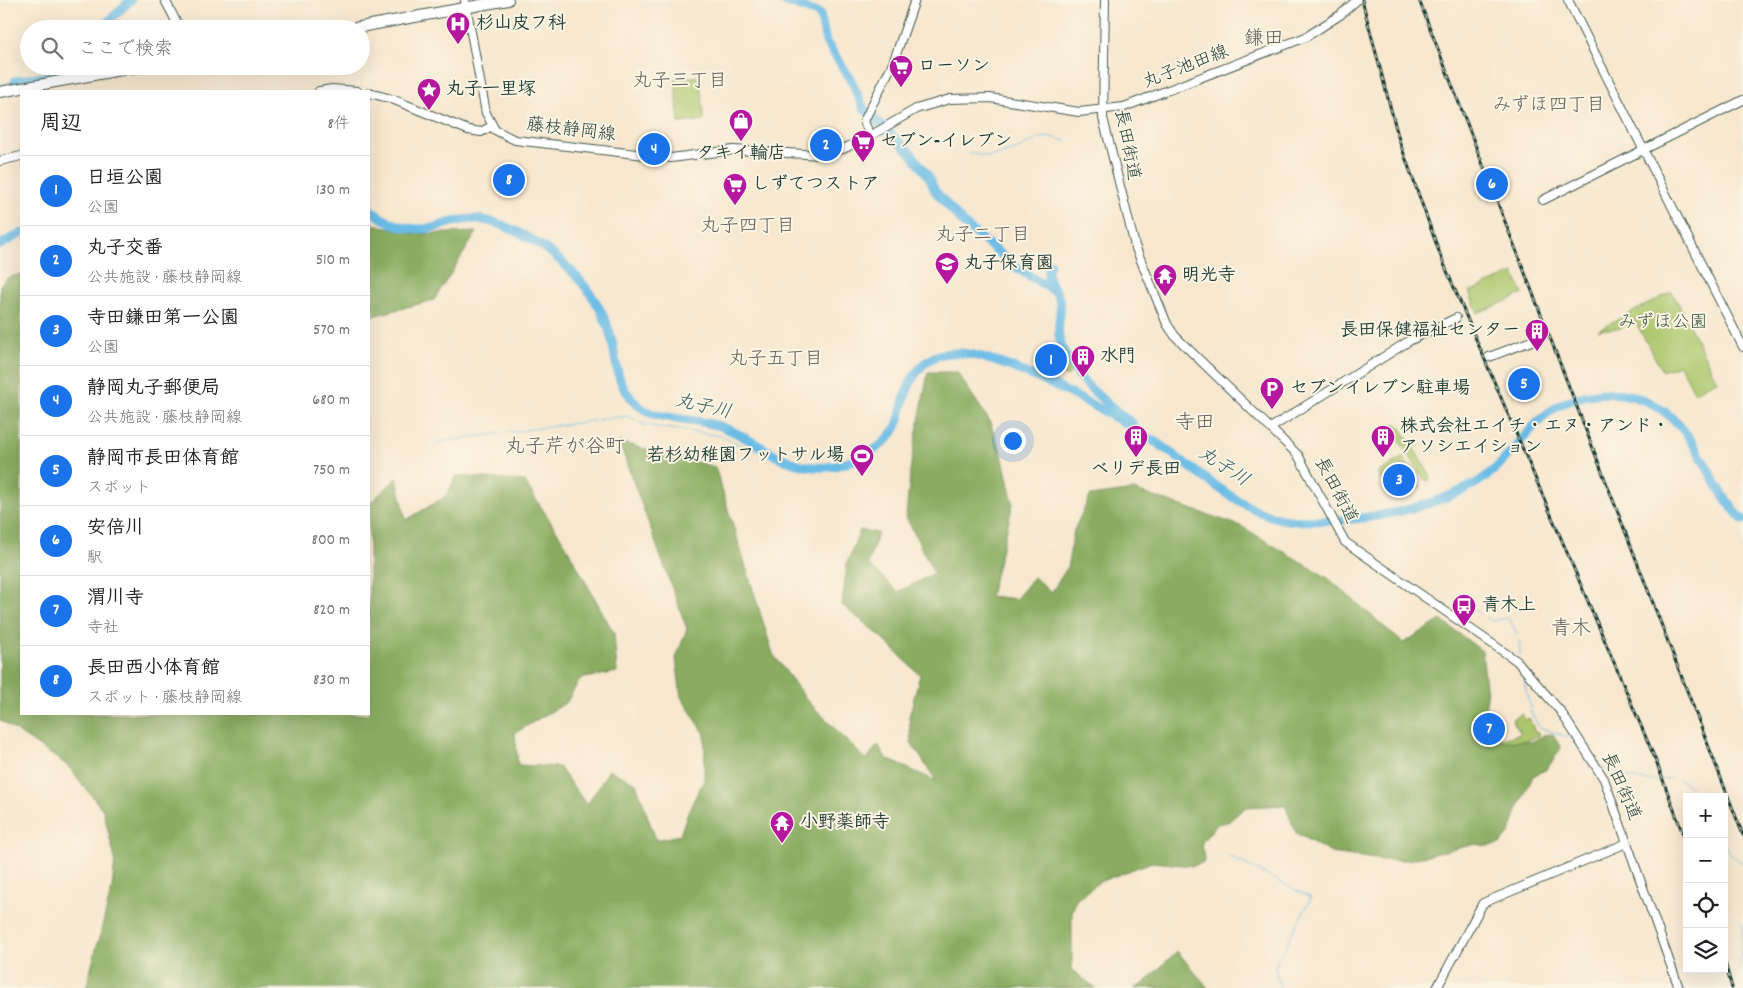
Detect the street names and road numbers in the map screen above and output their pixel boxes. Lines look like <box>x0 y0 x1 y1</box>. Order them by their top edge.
street label: 丸子池田線 <box>1140 40 1232 96</box>
street label: 長田街道 <box>1107 107 1145 183</box>
street label: 藤枝静岡線 <box>525 113 617 149</box>
street label: 長田街道 <box>1307 453 1363 529</box>
street label: 長田街道 <box>1594 749 1646 825</box>

